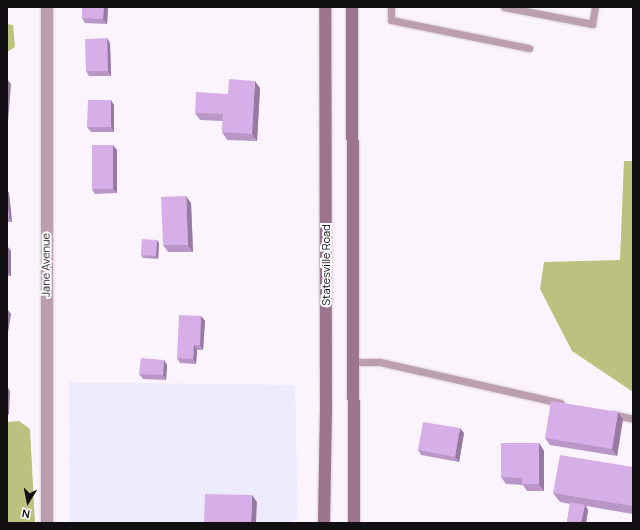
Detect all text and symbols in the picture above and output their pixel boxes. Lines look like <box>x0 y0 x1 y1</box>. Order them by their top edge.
street label: Statesville Road <box>319 224 333 306</box>
street label: Jane Avenue <box>39 233 53 297</box>
north arrow <box>8 482 48 522</box>
text: N <box>21 506 31 522</box>

